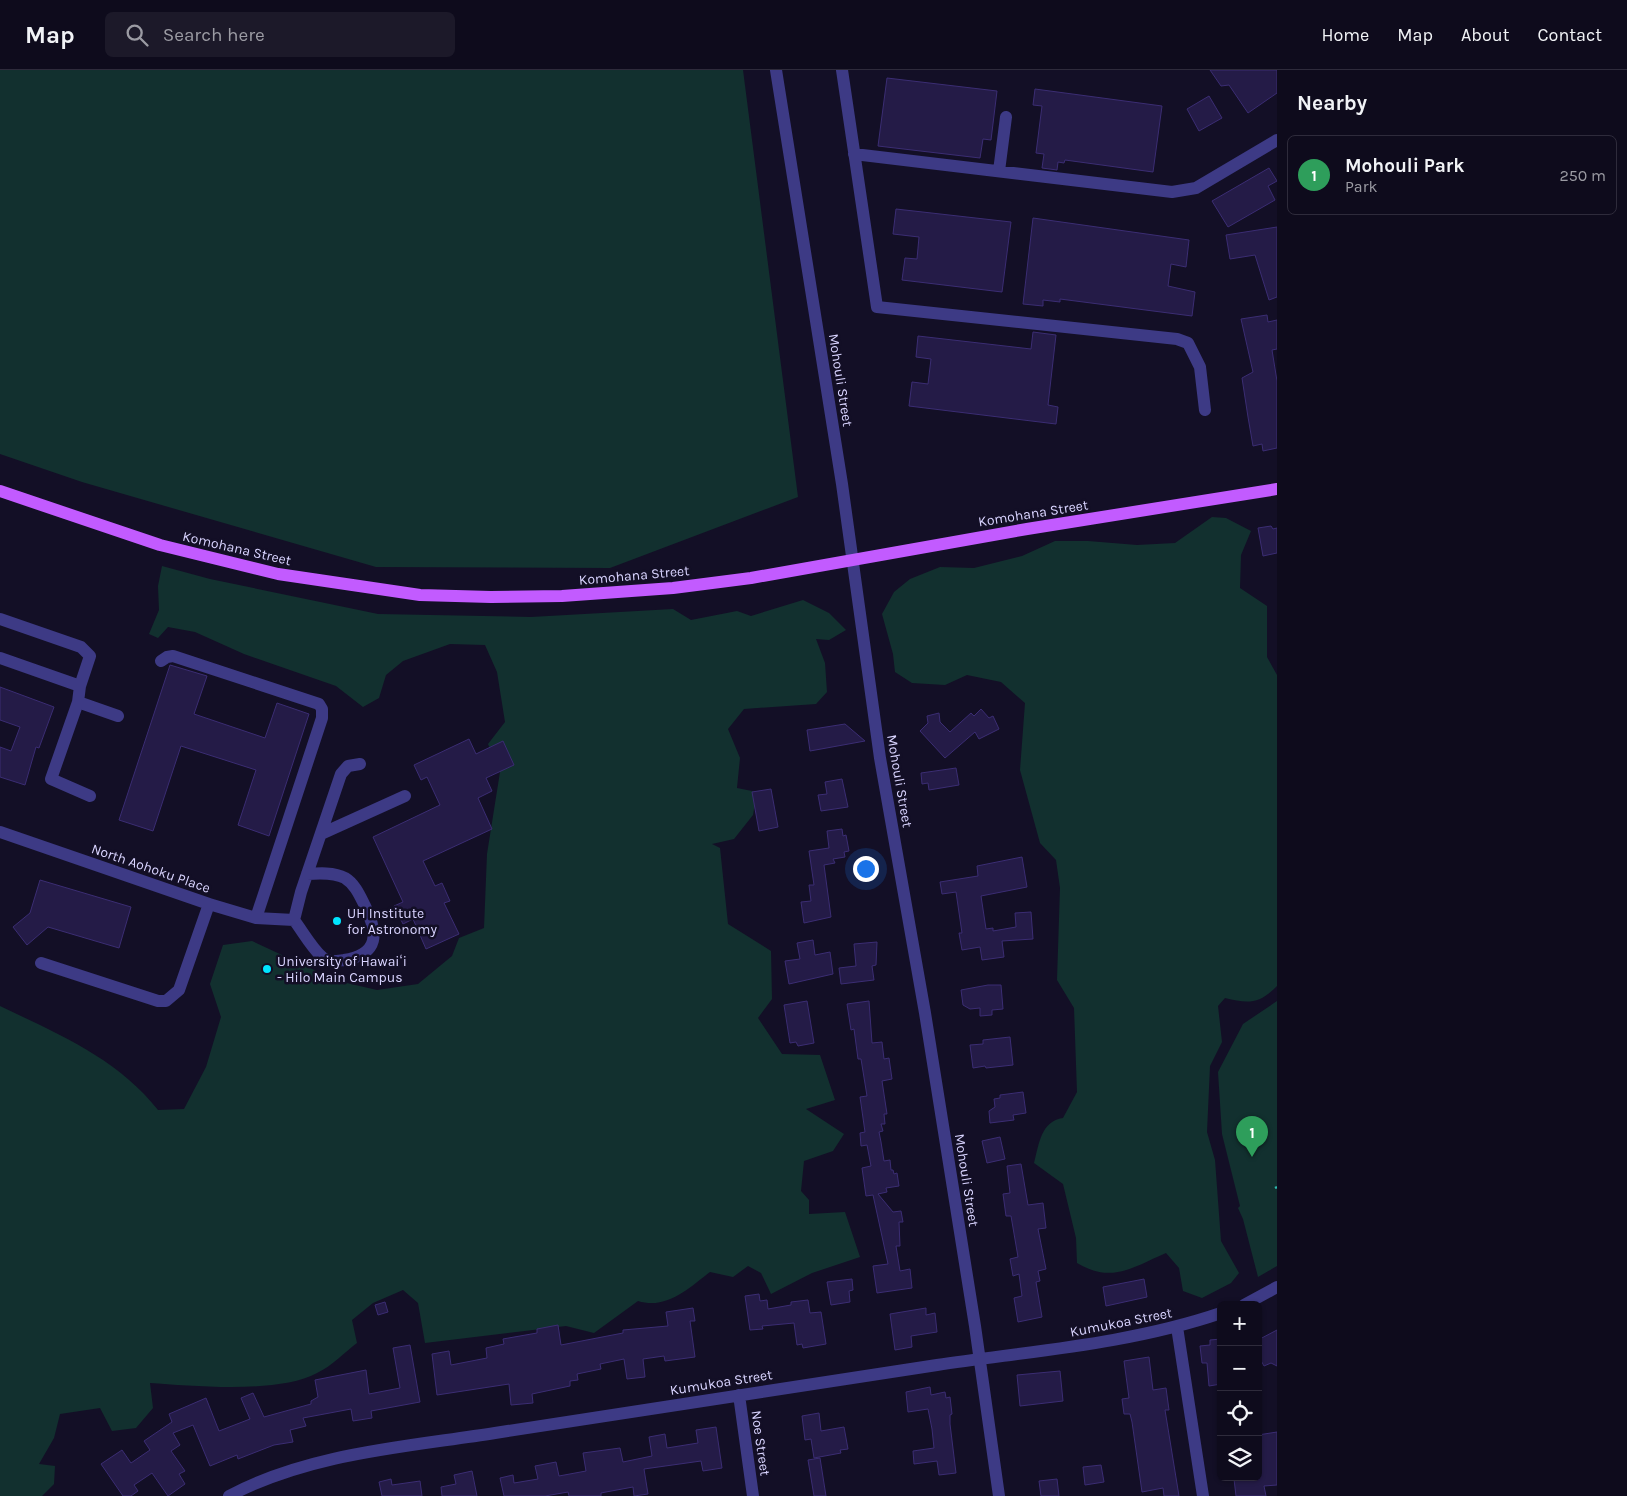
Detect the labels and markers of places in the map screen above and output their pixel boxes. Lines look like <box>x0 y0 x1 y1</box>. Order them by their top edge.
place label: UH Institute for Astronomy <box>347 905 437 938</box>
marker: UH Institute for Astronomy <box>331 915 343 927</box>
place label: University of Hawaiʻi - Hilo Main Campus <box>277 953 407 986</box>
marker: University of Hawaiʻi - Hilo Main Campus <box>261 963 273 975</box>
pin: 1 <box>1236 1116 1268 1157</box>

